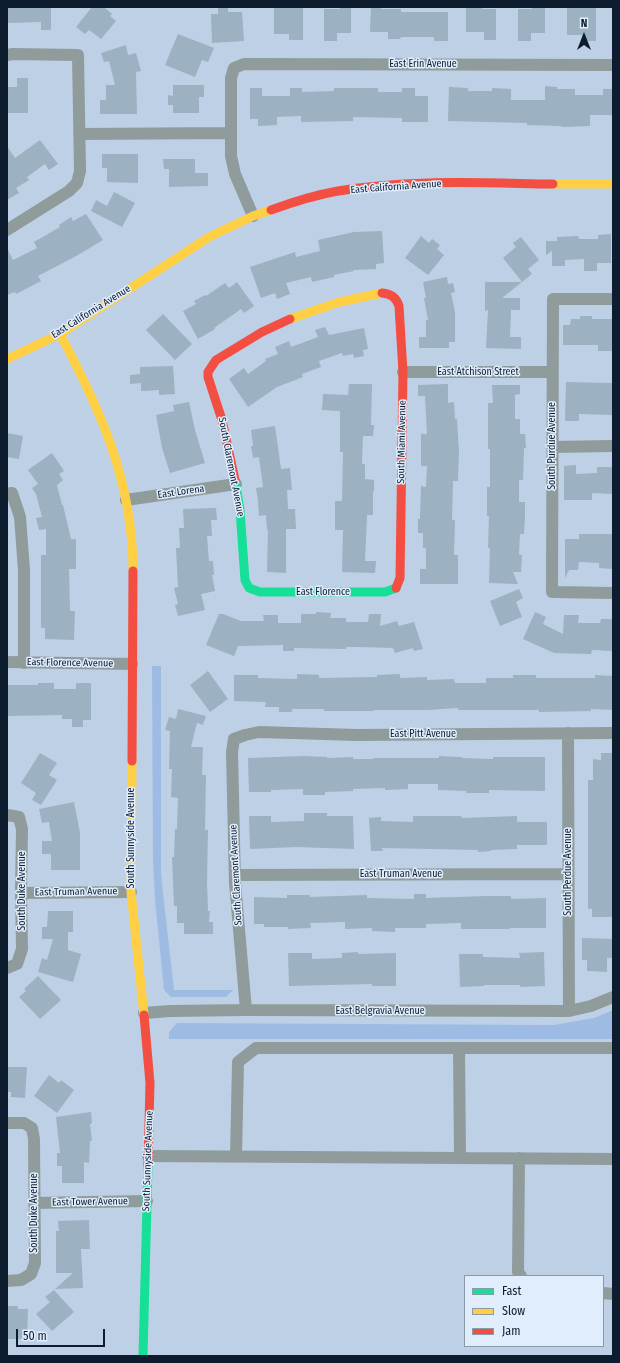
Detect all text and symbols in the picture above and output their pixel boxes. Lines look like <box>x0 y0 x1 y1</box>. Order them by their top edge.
north arrow <box>564 16 604 56</box>
text: N <box>581 17 587 30</box>
street label: East Erin Avenue <box>389 58 457 70</box>
street label: East California Avenue <box>350 178 442 196</box>
street label: East California Avenue <box>49 283 133 341</box>
street label: East Atchison Street <box>437 366 519 378</box>
street label: South Miami Avenue <box>395 400 409 484</box>
street label: South Purdue Avenue <box>546 402 558 490</box>
street label: South Claremont Avenue <box>215 416 247 518</box>
street label: East Lorena <box>157 483 205 501</box>
street label: East Florence <box>296 586 350 598</box>
street label: East Florence Avenue <box>27 656 113 670</box>
street label: East Pitt Avenue <box>390 728 456 740</box>
street label: South Sunnyside Avenue <box>125 788 137 888</box>
street label: South Claremont Avenue <box>227 824 245 926</box>
street label: South Perdue Avenue <box>562 828 574 916</box>
street label: South Duke Avenue <box>16 851 28 931</box>
street label: East Truman Avenue <box>360 868 442 880</box>
street label: East Truman Avenue <box>35 885 117 899</box>
street label: East Belgravia Avenue <box>335 1005 425 1017</box>
street label: South Sunnyside Avenue <box>140 1110 156 1212</box>
street label: South Duke Avenue <box>28 1173 40 1253</box>
street label: East Tower Avenue <box>52 1195 128 1209</box>
legend <box>464 1275 604 1347</box>
text: Fast <box>502 1284 521 1298</box>
text: Slow <box>502 1304 525 1318</box>
scale bar <box>18 1321 107 1347</box>
text: Jam <box>502 1324 520 1338</box>
text: 50 m <box>23 1329 47 1343</box>

